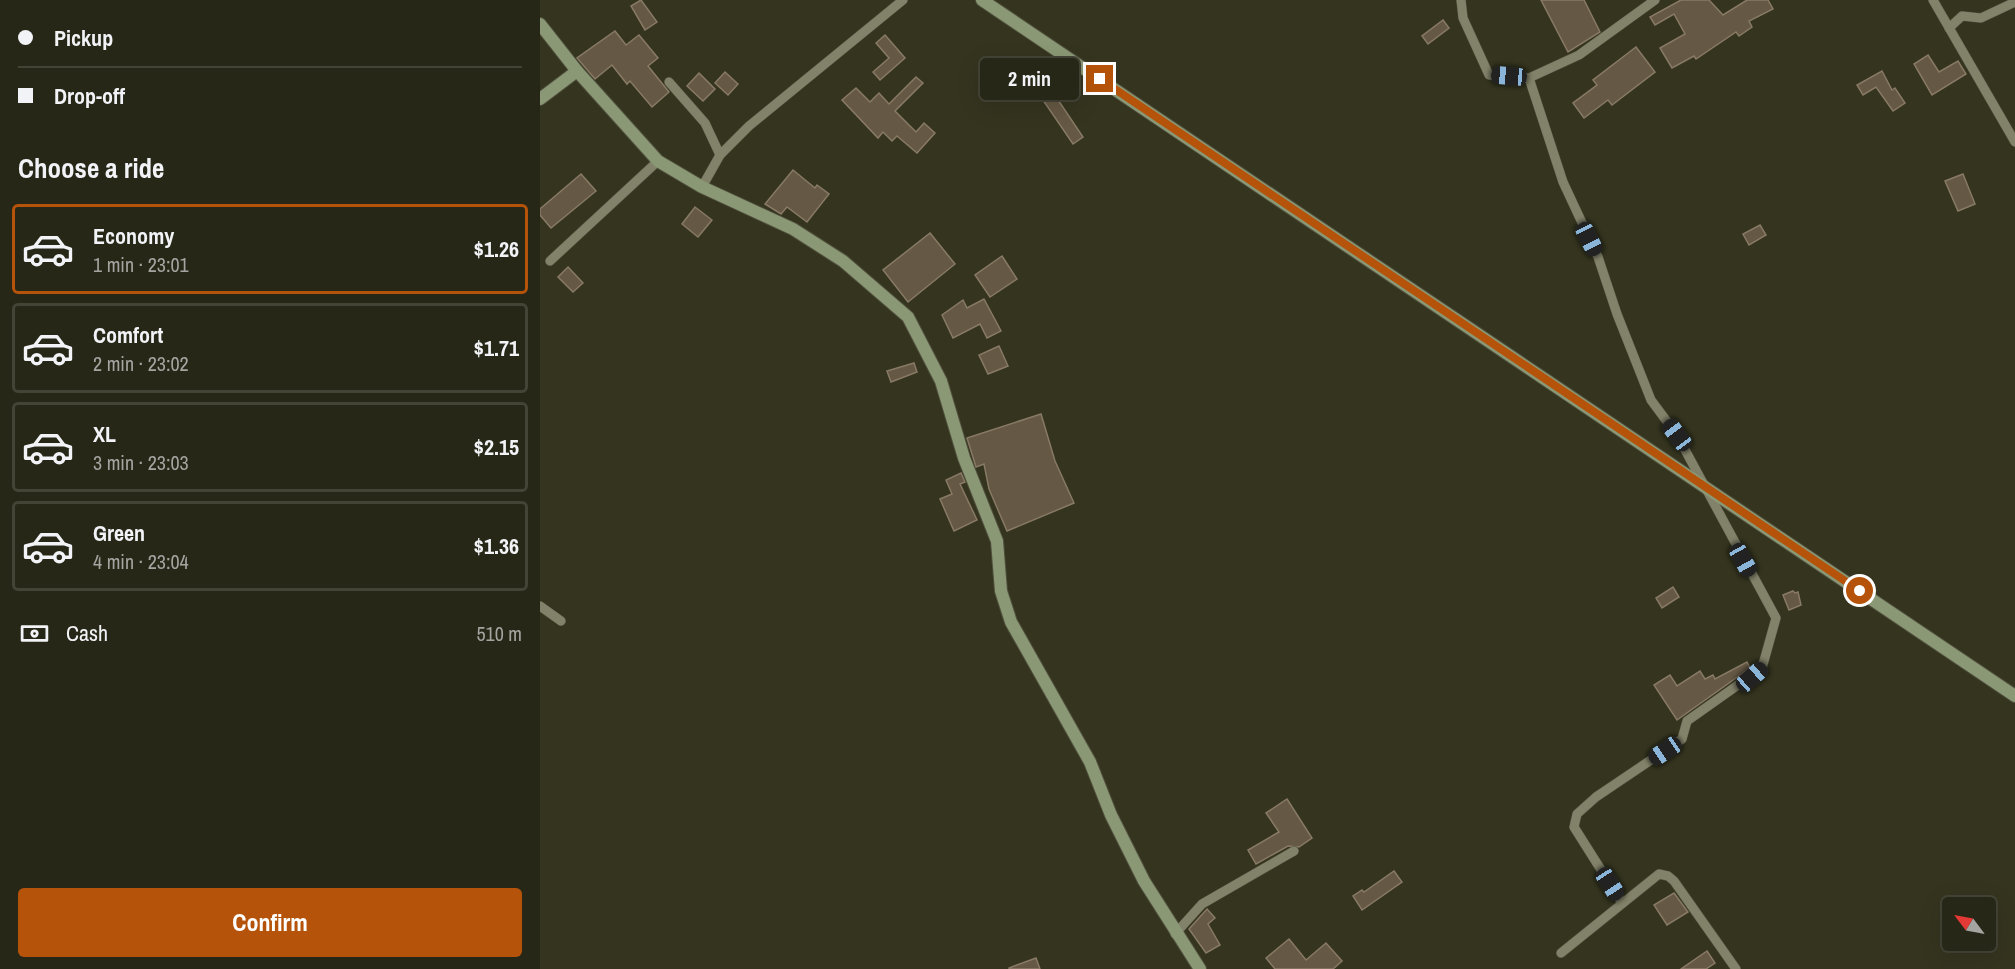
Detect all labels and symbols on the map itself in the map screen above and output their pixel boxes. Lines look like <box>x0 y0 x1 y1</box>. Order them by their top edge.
callout: 2 min <box>980 58 1079 100</box>
route end <box>1086 65 1113 92</box>
car <box>1490 65 1528 87</box>
car <box>1573 219 1605 259</box>
car <box>1659 415 1695 455</box>
car <box>1726 540 1760 580</box>
route start <box>1846 577 1873 604</box>
car <box>1733 658 1771 696</box>
car <box>1645 733 1685 769</box>
car <box>1593 864 1627 904</box>
north arrow <box>1942 897 1996 951</box>

